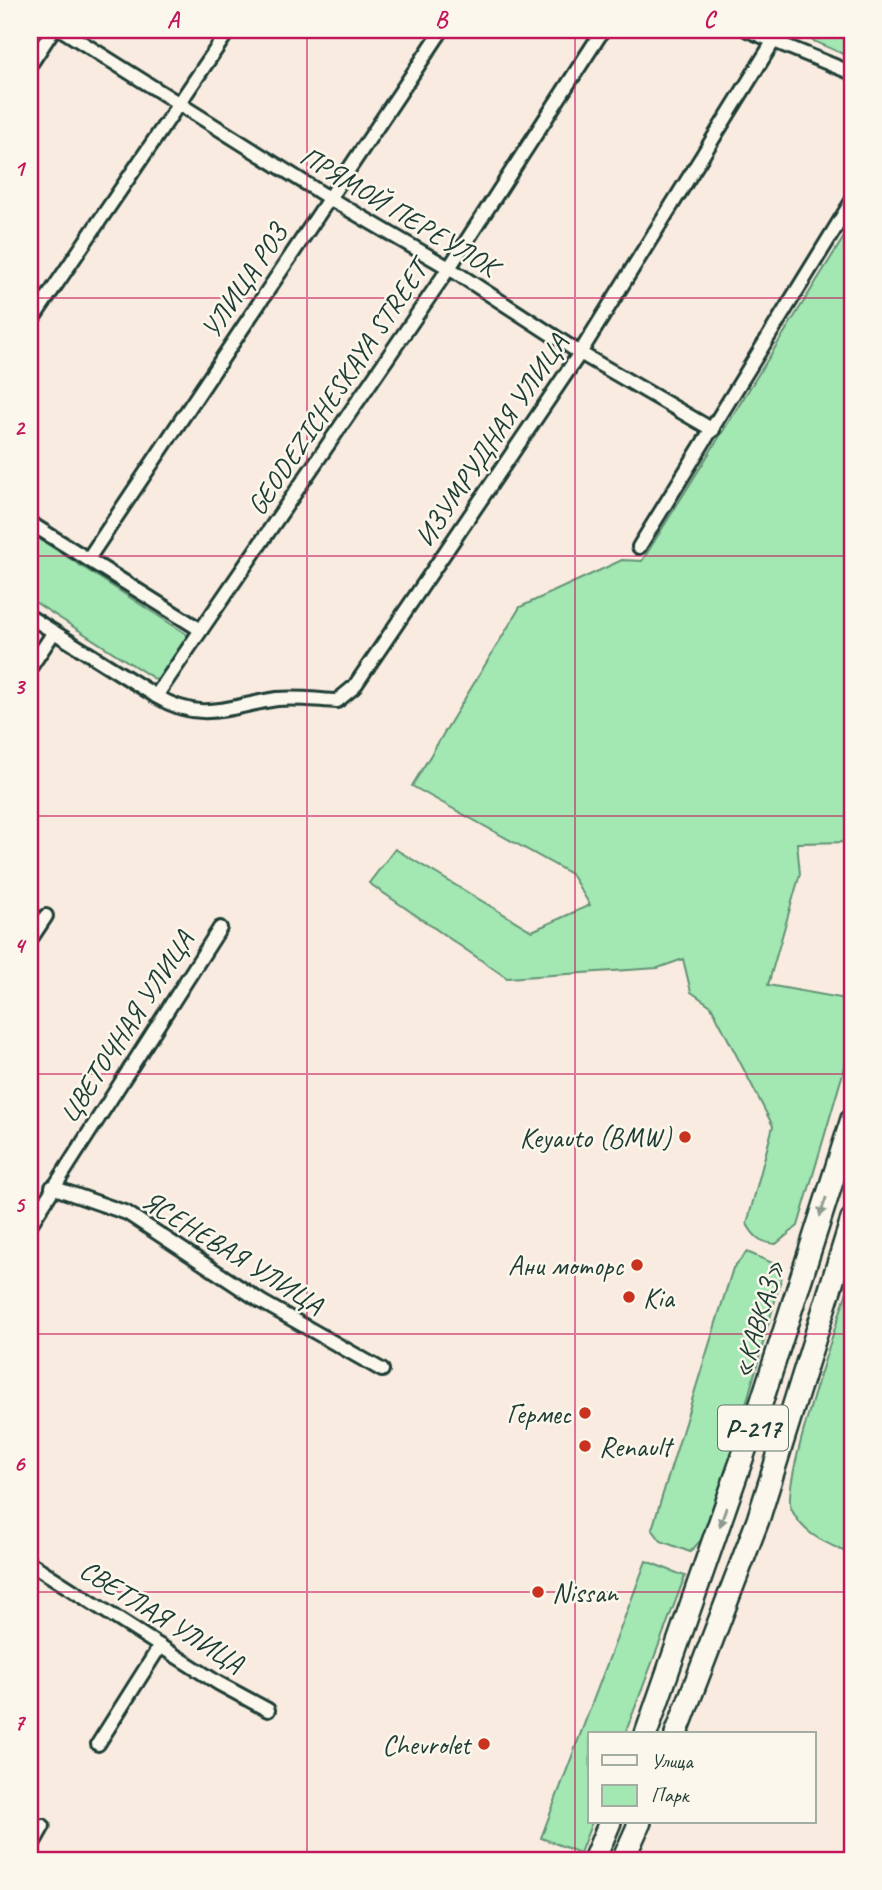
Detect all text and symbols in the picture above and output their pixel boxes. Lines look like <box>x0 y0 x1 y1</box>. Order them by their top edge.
text: A <box>167 5 181 34</box>
text: B <box>435 5 449 34</box>
text: C <box>704 5 718 34</box>
street label: ПРЯМОЙ ПЕРЕУЛОК <box>294 138 509 287</box>
text: 1 <box>14 154 27 183</box>
street label: УЛИЦА РОЗ <box>193 215 296 345</box>
street label: GEODEZICHESKAYA STREET <box>239 249 439 521</box>
street label: ИЗУМРУДНАЯ УЛИЦА <box>407 326 576 553</box>
text: 2 <box>14 413 27 442</box>
text: 3 <box>14 672 27 701</box>
street label: ЦВЕТОЧНАЯ УЛИЦА <box>51 923 202 1129</box>
text: 4 <box>14 931 27 960</box>
place label: Keyauto (BMW) <box>520 1120 673 1155</box>
marker: Keyauto (BMW) <box>677 1129 693 1145</box>
street label: ЯСЕНЕВАЯ УЛИЦА <box>136 1182 331 1322</box>
text: 5 <box>14 1190 26 1219</box>
one-way arrow <box>817 1196 827 1217</box>
place label: Ани моторс <box>508 1248 624 1283</box>
street label: «КАВКАЗ» <box>723 1256 793 1382</box>
marker: Ани моторс <box>629 1257 645 1273</box>
place label: Kia <box>643 1280 675 1315</box>
marker: Kia <box>621 1289 637 1305</box>
place label: Гермес <box>507 1396 573 1431</box>
marker: Гермес <box>577 1405 593 1421</box>
road number: Р-217 <box>718 1406 788 1450</box>
place label: Renault <box>599 1429 675 1464</box>
marker: Renault <box>577 1438 593 1454</box>
text: 6 <box>14 1449 27 1478</box>
one-way arrow <box>717 1506 728 1527</box>
street label: СВЕТЛАЯ УЛИЦА <box>73 1552 251 1681</box>
place label: Nissan <box>552 1575 619 1610</box>
marker: Nissan <box>530 1584 546 1600</box>
text: 7 <box>14 1708 27 1737</box>
place label: Chevrolet <box>382 1727 473 1762</box>
legend <box>588 1732 816 1824</box>
marker: Chevrolet <box>476 1736 492 1752</box>
text: Улица <box>651 1748 694 1774</box>
text: Парк <box>651 1782 691 1808</box>

